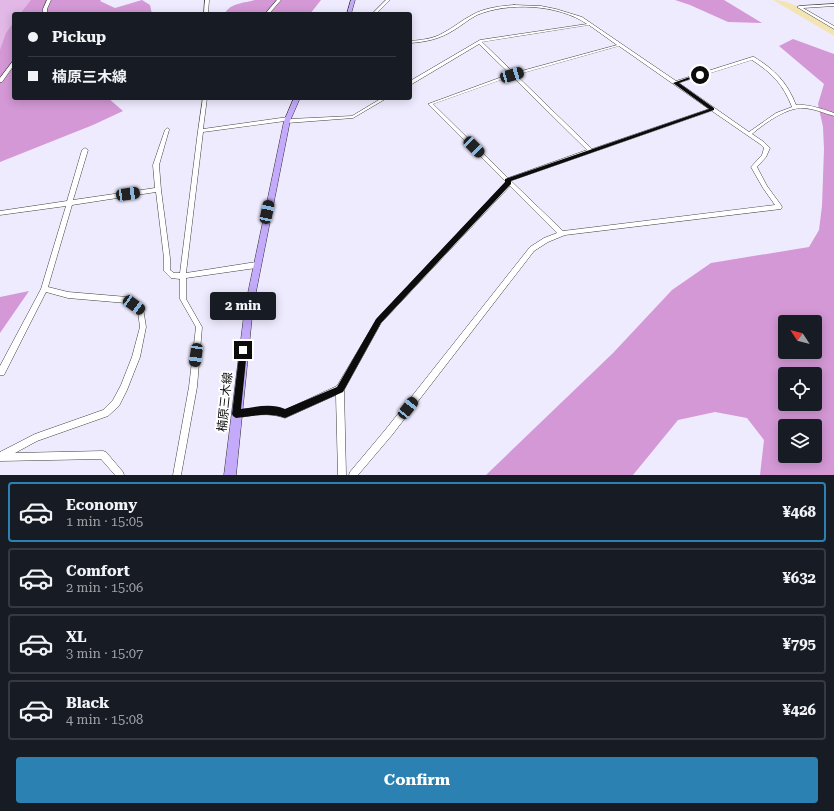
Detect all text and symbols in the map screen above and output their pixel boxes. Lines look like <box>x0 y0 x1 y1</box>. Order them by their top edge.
text: Pickup <box>52 28 106 46</box>
car <box>499 66 525 84</box>
route start <box>691 66 709 84</box>
text: 楠原三木線 <box>52 68 127 86</box>
car <box>461 134 487 160</box>
car <box>115 186 141 202</box>
car <box>259 199 275 225</box>
callout: 2 min <box>210 292 276 320</box>
car <box>121 293 147 317</box>
text: 2 min <box>225 298 261 313</box>
north arrow <box>778 315 822 359</box>
map controls <box>778 315 822 463</box>
route end <box>234 341 252 359</box>
car <box>188 342 204 368</box>
button: locate <box>778 367 822 411</box>
street label: 楠原三木線 <box>215 371 235 433</box>
car <box>396 395 420 421</box>
button: layers <box>778 419 822 463</box>
icon: car <box>18 494 54 530</box>
text: Economy <box>66 496 137 514</box>
text: ¥468 <box>782 503 816 521</box>
text: 1 min · 15:05 <box>66 514 143 529</box>
icon: car <box>18 560 54 596</box>
text: Comfort <box>66 562 130 580</box>
text: ¥632 <box>782 569 816 587</box>
text: 2 min · 15:06 <box>66 580 143 595</box>
icon: car <box>18 626 54 662</box>
text: XL <box>66 628 87 646</box>
text: ¥795 <box>782 635 816 653</box>
text: 3 min · 15:07 <box>66 646 143 661</box>
icon: car <box>18 692 54 728</box>
text: Black <box>66 694 109 712</box>
text: ¥426 <box>782 701 816 719</box>
text: 4 min · 15:08 <box>66 712 143 727</box>
button: Confirm <box>16 757 818 803</box>

